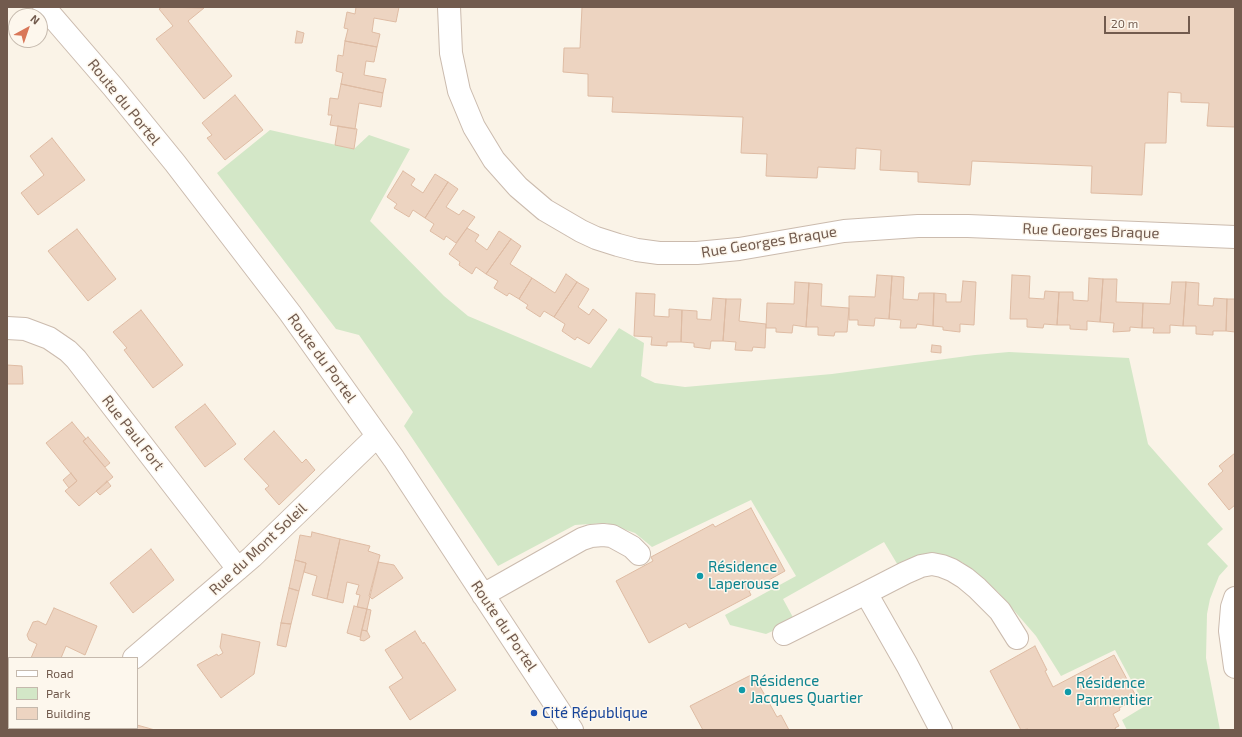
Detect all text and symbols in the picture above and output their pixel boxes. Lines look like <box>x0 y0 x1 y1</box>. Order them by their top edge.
north arrow <box>8 8 48 48</box>
scale bar <box>1106 8 1192 34</box>
text: N <box>28 12 43 27</box>
text: 20 m <box>1111 16 1138 30</box>
street label: Route du Portel <box>84 55 164 149</box>
street label: Rue Georges Braque <box>1022 220 1160 242</box>
street label: Rue Georges Braque <box>700 222 838 262</box>
street label: Route du Portel <box>284 310 360 406</box>
street label: Rue Paul Fort <box>98 392 168 474</box>
street label: Rue du Mont Soleil <box>206 499 310 599</box>
place label: Résidence Laperouse <box>708 558 779 593</box>
marker: Résidence Laperouse <box>695 571 705 581</box>
street label: Route du Portel <box>467 577 541 675</box>
legend <box>8 657 138 729</box>
text: Road <box>46 666 74 680</box>
place label: Résidence Jacques Quartier <box>750 672 863 707</box>
place label: Résidence Parmentier <box>1076 674 1152 709</box>
marker: Résidence Jacques Quartier <box>737 685 747 695</box>
text: Park <box>46 686 71 700</box>
marker: Résidence Parmentier <box>1063 687 1073 697</box>
place label: Cité République <box>542 704 648 722</box>
text: Building <box>46 706 90 720</box>
marker: Cité République <box>529 708 539 718</box>

